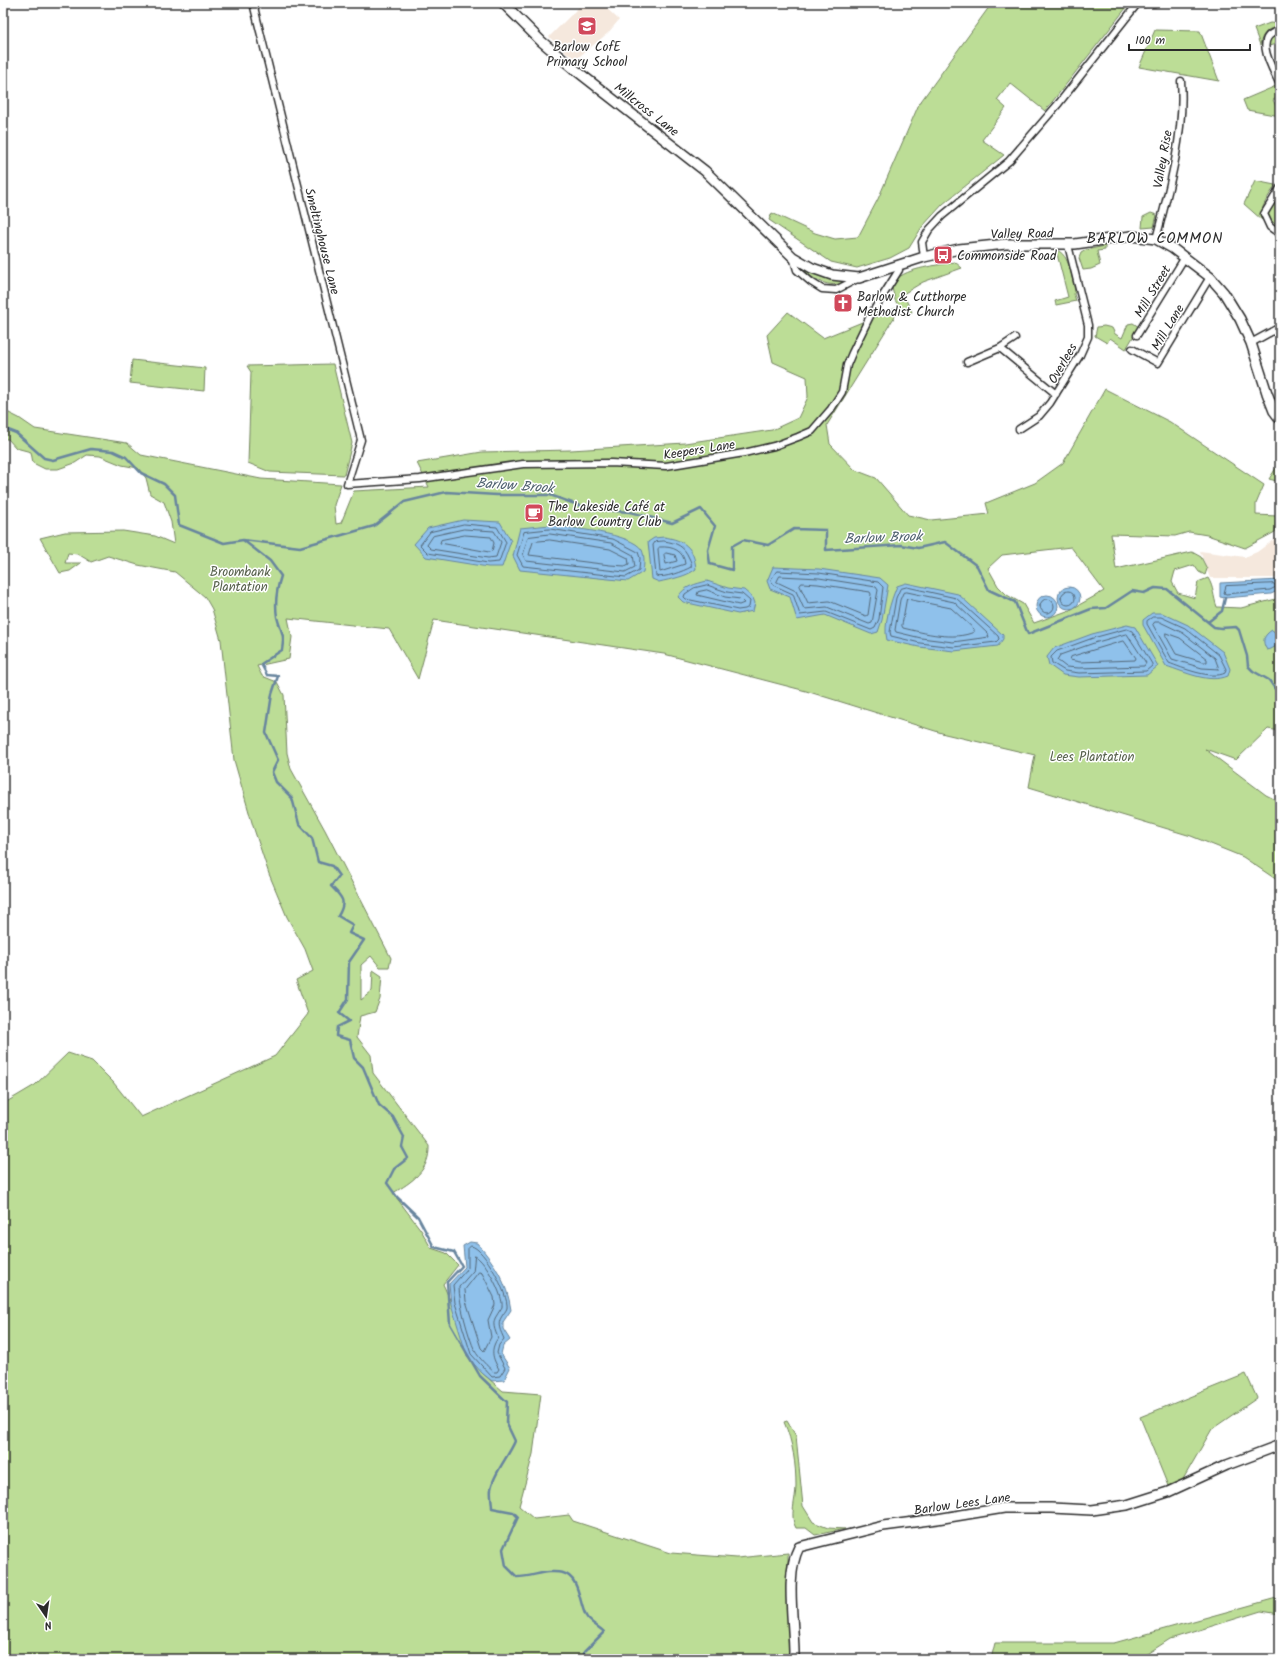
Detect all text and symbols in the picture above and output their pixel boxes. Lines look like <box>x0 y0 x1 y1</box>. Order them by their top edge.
school or university icon: Barlow CofE Primary School <box>576 15 598 37</box>
scale bar <box>1129 26 1250 52</box>
text: 100 m <box>1135 31 1166 50</box>
place label: Barlow CofE Primary School <box>546 37 628 73</box>
street label: Millcross Lane <box>609 78 683 143</box>
street label: Valley Rise <box>1148 128 1179 190</box>
street label: Smeltinghouse Lane <box>298 186 345 297</box>
street label: Valley Road <box>991 223 1054 246</box>
district label: BARLOW COMMON <box>1087 227 1223 251</box>
bus stop icon: Commonside Road <box>932 244 954 266</box>
place label: Commonside Road <box>957 246 1057 267</box>
street label: Mill Street <box>1129 261 1178 322</box>
place label: Barlow & Cutthorpe Methodist Church <box>857 287 967 323</box>
church icon: Barlow & Cutthorpe Methodist Church <box>832 292 854 314</box>
street label: Mill Lane <box>1146 300 1190 355</box>
street label: Overlees <box>1043 339 1084 388</box>
street label: Keepers Lane <box>662 434 737 467</box>
water label: Barlow Brook <box>475 472 557 500</box>
place label: The Lakeside Café at Barlow Country Club <box>548 497 666 533</box>
cafe icon: The Lakeside Café at Barlow Country Club <box>523 502 545 524</box>
water label: Barlow Brook <box>844 526 925 550</box>
park label: Broombank Plantation <box>210 562 271 598</box>
park label: Lees Plantation <box>1050 747 1135 768</box>
street label: Barlow Lees Lane <box>913 1487 1012 1522</box>
north arrow <box>26 1596 66 1636</box>
text: N <box>43 1615 53 1634</box>

